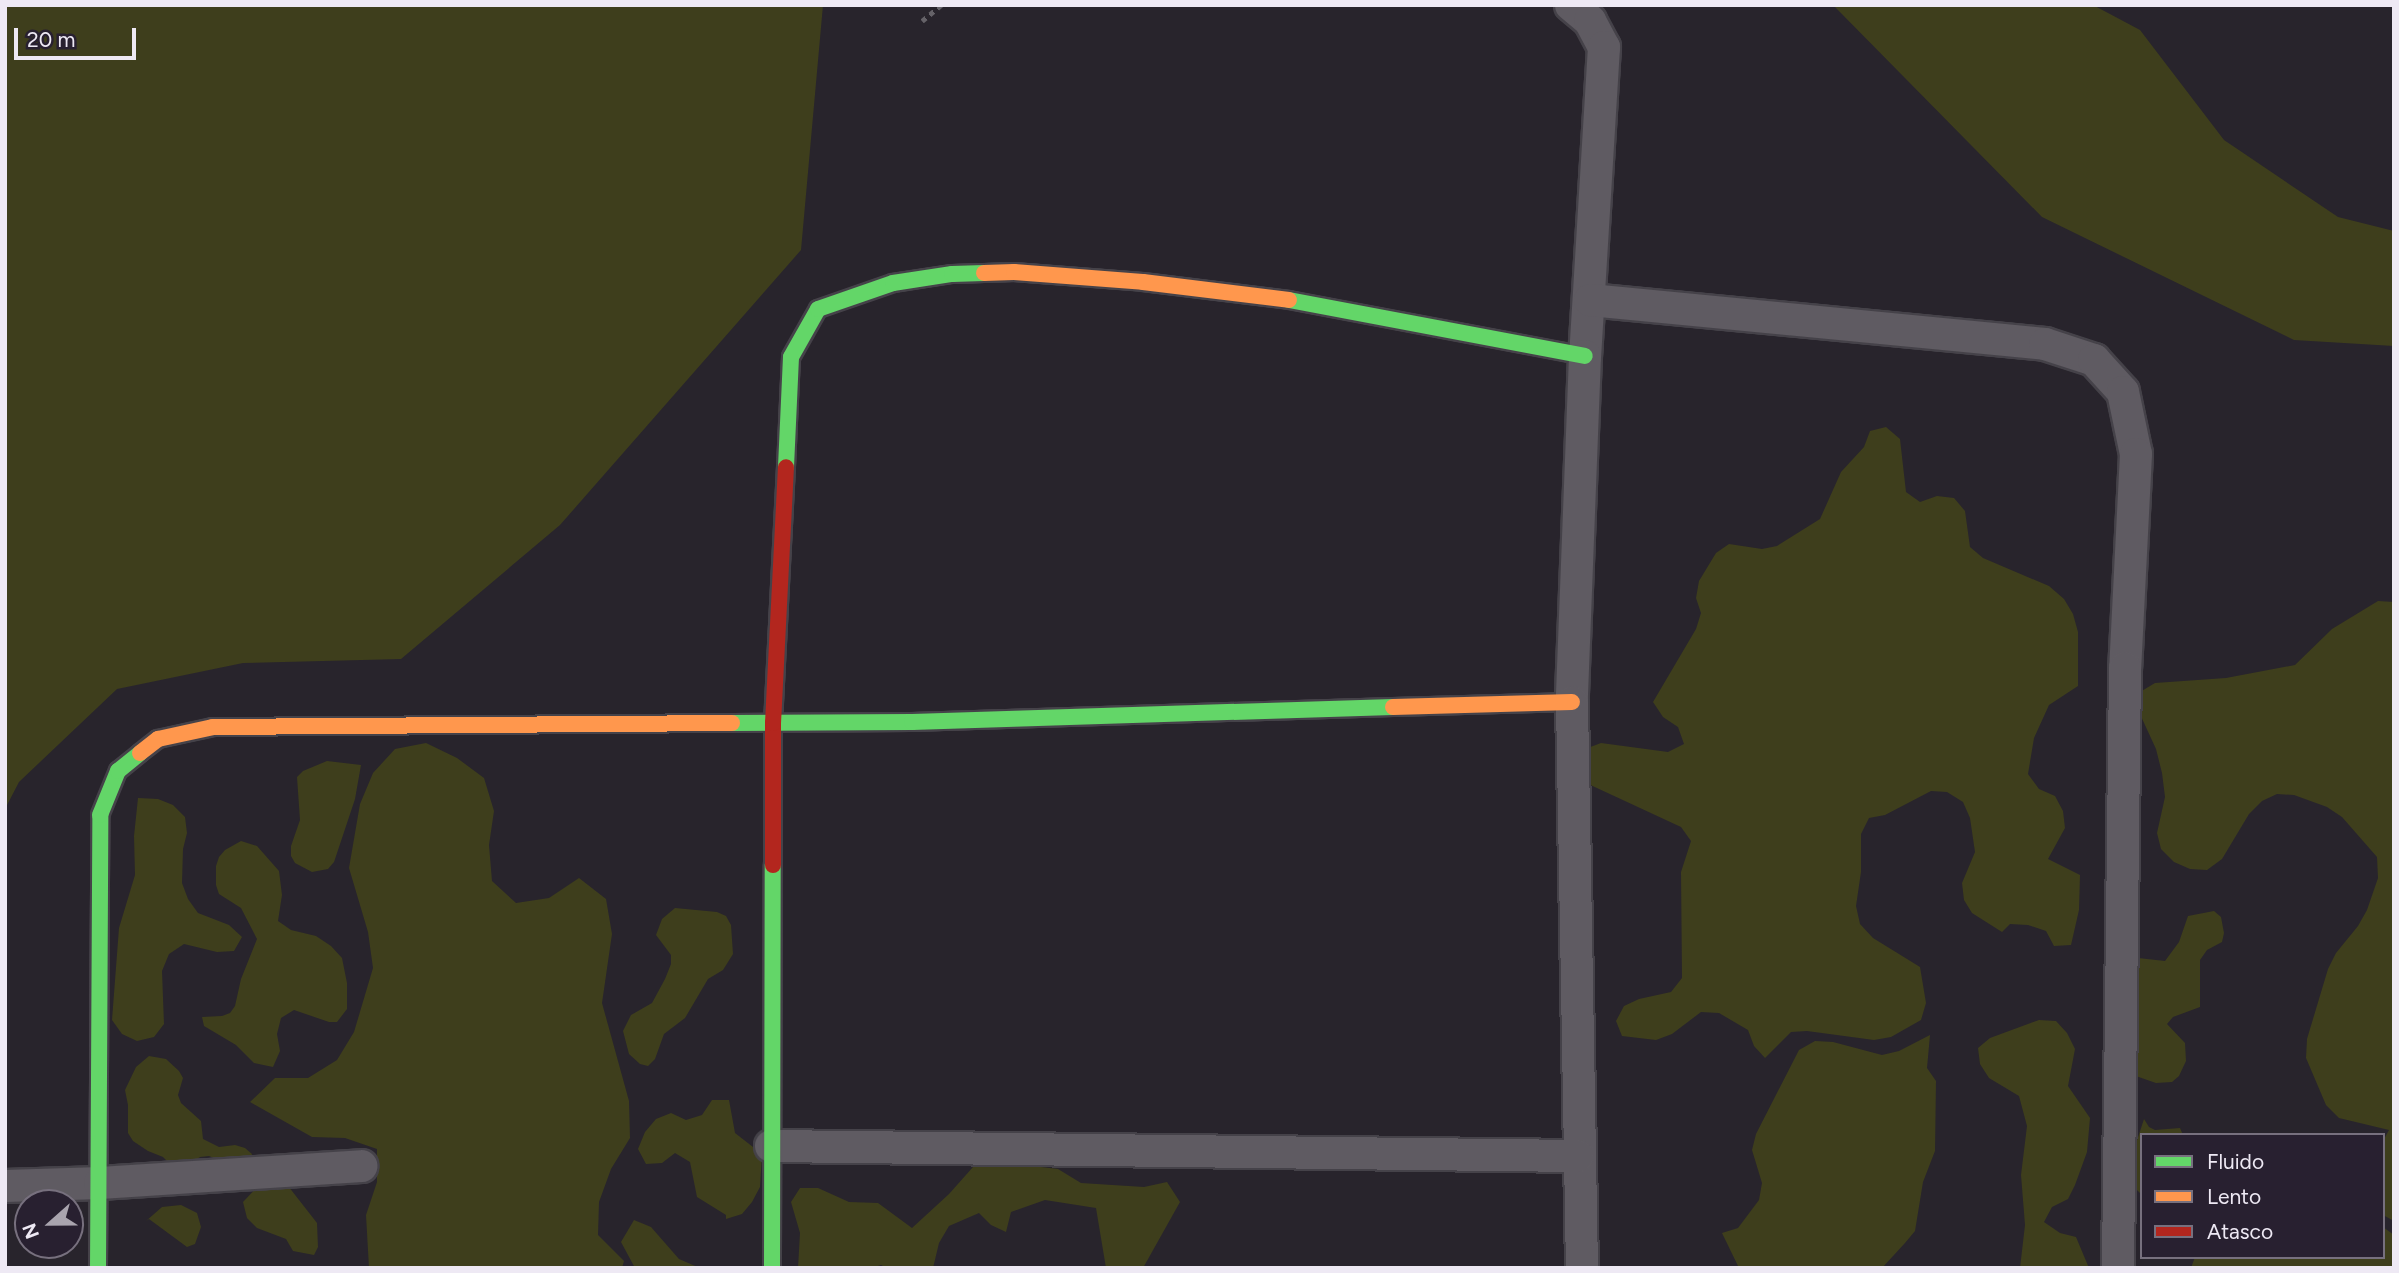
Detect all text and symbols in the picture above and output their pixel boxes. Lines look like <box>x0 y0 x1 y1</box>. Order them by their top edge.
scale bar <box>18 14 140 58</box>
text: 20 m <box>27 27 75 52</box>
legend <box>2140 1133 2385 1259</box>
text: Fluido <box>2207 1149 2264 1174</box>
text: Lento <box>2207 1184 2261 1209</box>
north arrow <box>14 1189 84 1259</box>
text: Atasco <box>2207 1219 2273 1244</box>
text: N <box>17 1220 44 1242</box>

